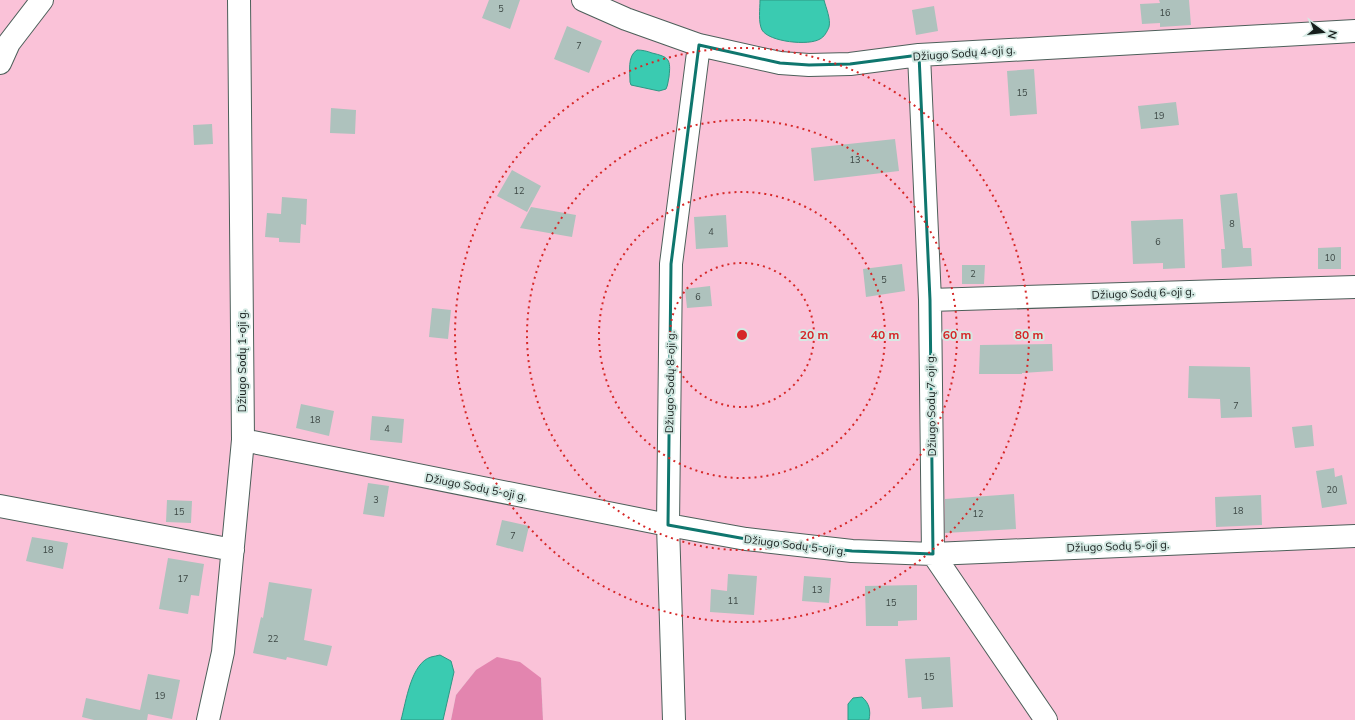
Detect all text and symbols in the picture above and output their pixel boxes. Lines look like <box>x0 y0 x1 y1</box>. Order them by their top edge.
house number: 5 <box>498 3 504 14</box>
house number: 16 <box>1160 7 1170 18</box>
north arrow <box>1303 12 1343 52</box>
text: N <box>1325 29 1340 40</box>
house number: 7 <box>576 40 582 51</box>
street label: Džiugo Sodų 4-oji g. <box>912 42 1016 64</box>
house number: 15 <box>1017 87 1028 98</box>
house number: 19 <box>1154 110 1164 121</box>
house number: 13 <box>850 154 860 165</box>
house number: 12 <box>514 185 524 196</box>
house number: 8 <box>1229 218 1235 229</box>
house number: 4 <box>708 226 714 237</box>
house number: 6 <box>1155 236 1161 247</box>
house number: 10 <box>1325 252 1335 263</box>
house number: 2 <box>970 268 976 279</box>
house number: 5 <box>881 274 887 285</box>
street label: Džiugo Sodų 6-oji g. <box>1091 284 1195 302</box>
house number: 6 <box>695 291 701 302</box>
street label: Džiugo Sodų 1-oji g. <box>235 310 249 412</box>
text: 20 m <box>800 327 828 342</box>
text: 40 m <box>871 327 899 342</box>
text: 60 m <box>943 327 971 342</box>
text: 80 m <box>1015 327 1043 342</box>
centre of rings <box>735 328 749 342</box>
street label: Džiugo Sodų 8-oji g. <box>662 331 678 433</box>
street label: Džiugo Sodų 7-oji g. <box>923 354 939 456</box>
house number: 7 <box>1233 400 1239 411</box>
house number: 18 <box>310 414 320 425</box>
house number: 4 <box>384 423 390 434</box>
street label: Džiugo Sodų 5-oji g. <box>424 470 528 504</box>
house number: 20 <box>1327 484 1337 495</box>
house number: 3 <box>373 494 379 505</box>
house number: 18 <box>1233 505 1243 516</box>
house number: 15 <box>174 506 185 517</box>
house number: 12 <box>973 508 983 519</box>
house number: 7 <box>510 530 516 541</box>
street label: Džiugo Sodų 5-oji g. <box>743 532 847 558</box>
street label: Džiugo Sodų 5-oji g. <box>1066 537 1170 555</box>
house number: 18 <box>43 544 53 555</box>
house number: 17 <box>178 573 188 584</box>
house number: 13 <box>812 584 822 595</box>
house number: 11 <box>728 595 738 606</box>
house number: 15 <box>886 597 897 608</box>
house number: 22 <box>268 633 278 644</box>
house number: 15 <box>924 671 935 682</box>
house number: 19 <box>155 690 165 701</box>

